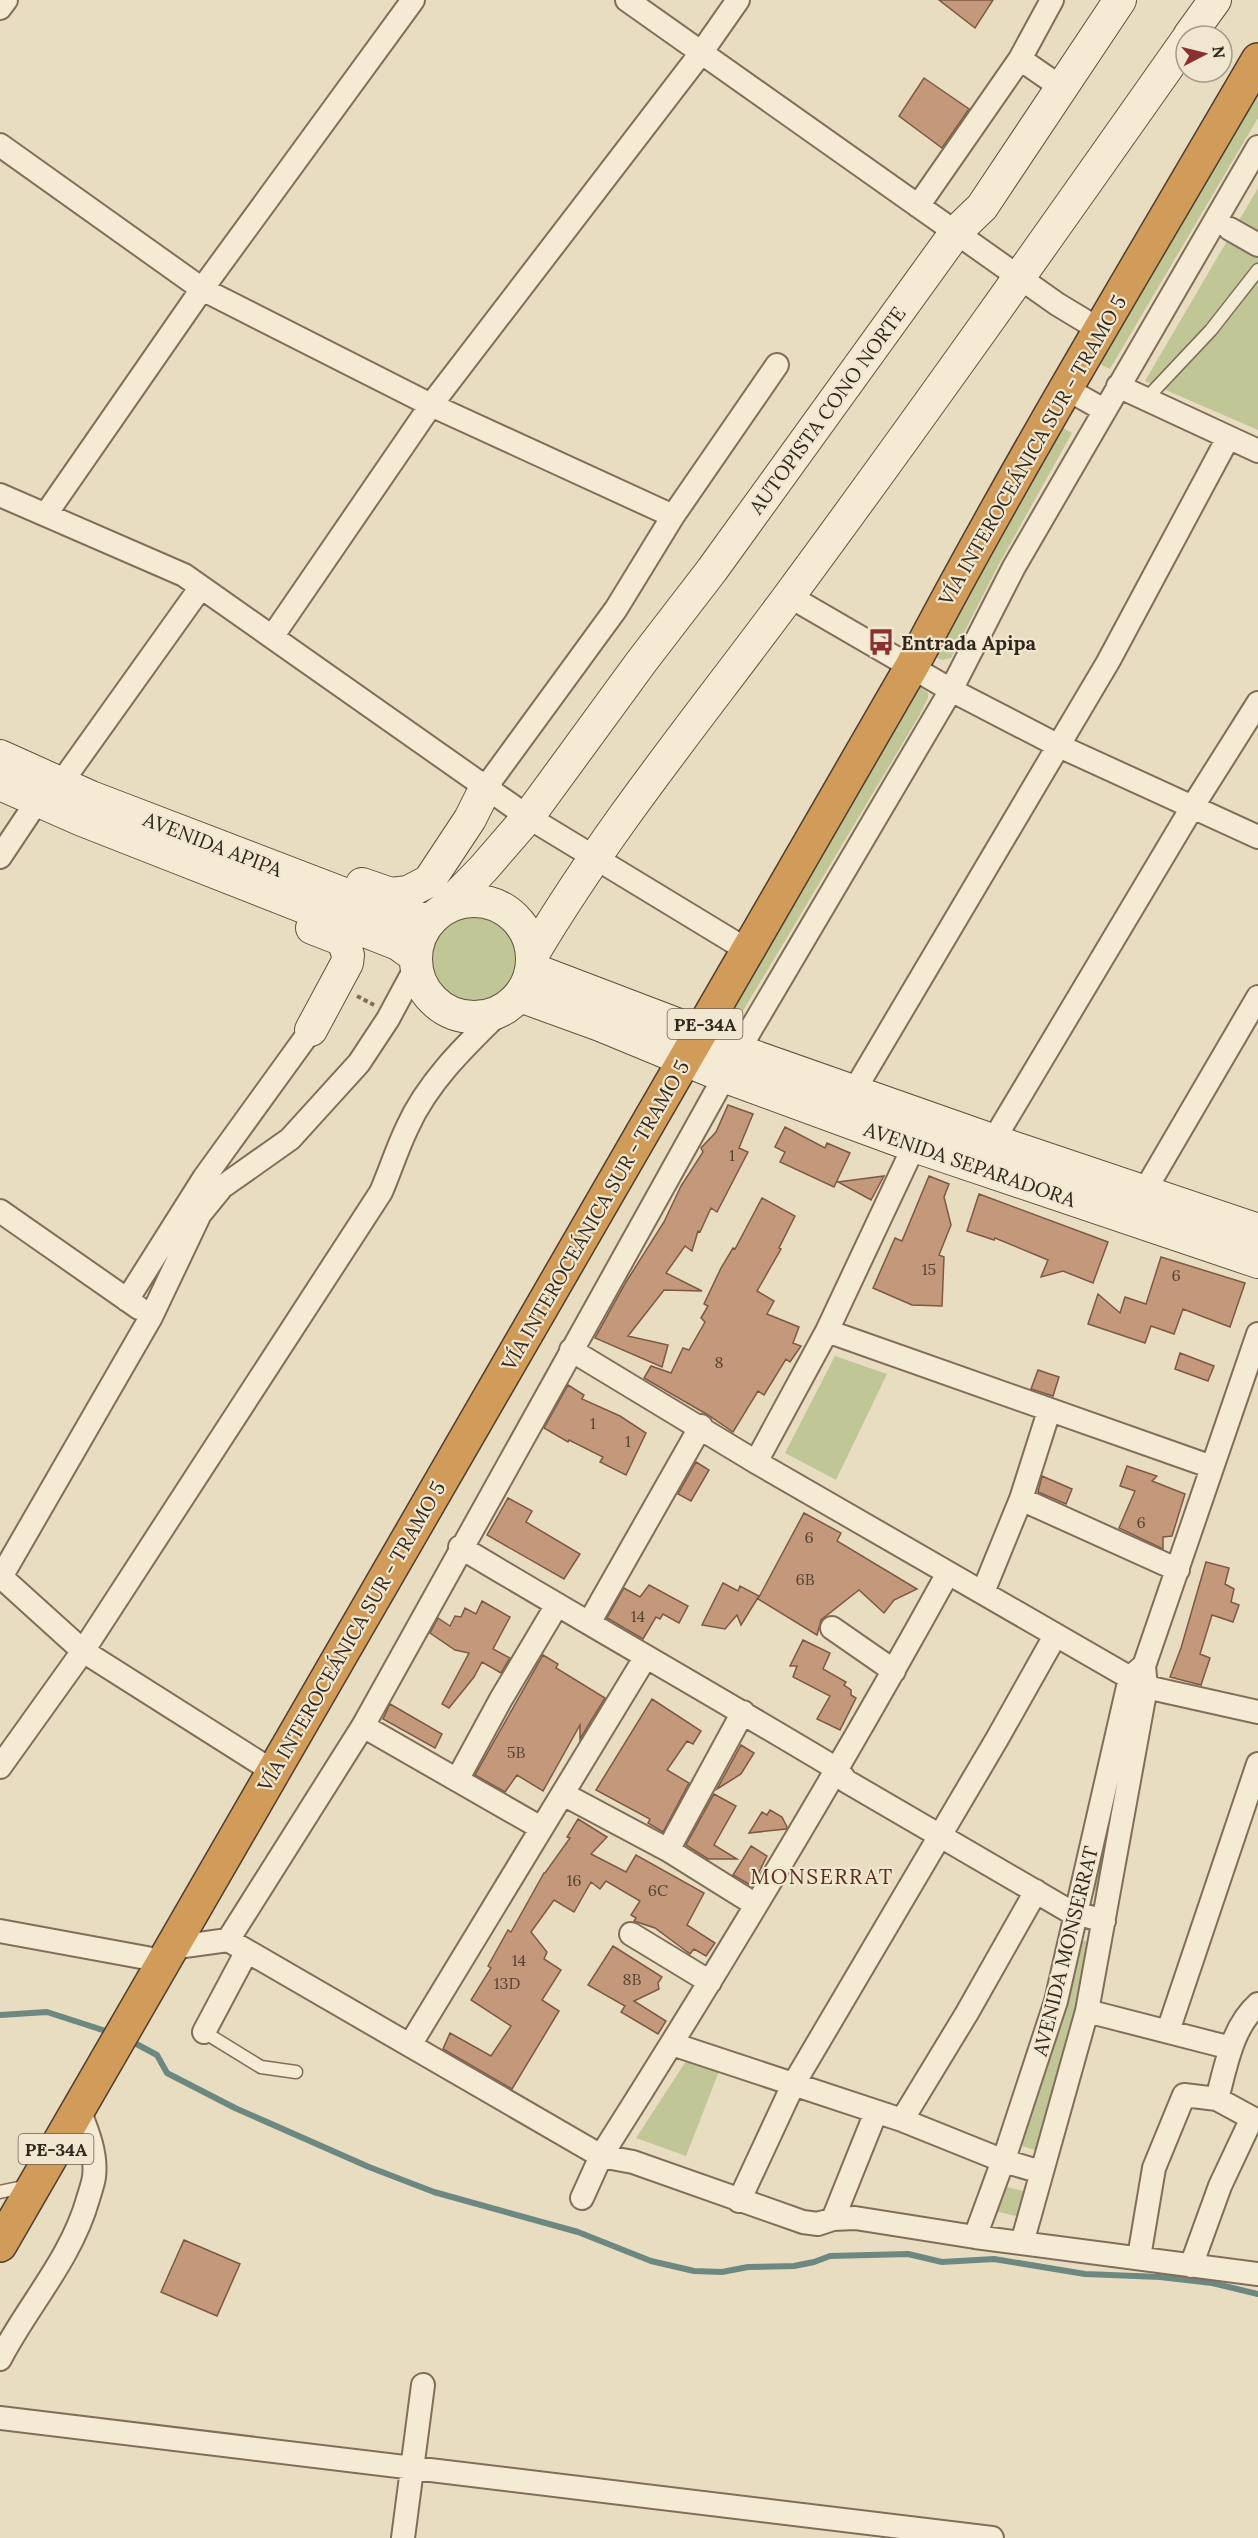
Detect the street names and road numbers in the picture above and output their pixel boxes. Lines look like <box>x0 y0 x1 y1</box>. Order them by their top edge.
street label: VÍA INTEROCEÁNICA SUR - TRAMO 5 <box>932 291 1131 610</box>
street label: AUTOPISTA CONO NORTE <box>743 301 911 519</box>
street label: AVENIDA APIPA <box>139 806 286 882</box>
road number: PE-34A <box>668 1009 742 1039</box>
street label: VÍA INTEROCEÁNICA SUR - TRAMO 5 <box>495 1056 694 1375</box>
street label: AVENIDA SEPARADORA <box>860 1116 1079 1212</box>
street label: VÍA INTEROCEÁNICA SUR - TRAMO 5 <box>251 1477 450 1796</box>
street label: AVENIDA MONSERRAT <box>1027 1843 1103 2060</box>
road number: PE-34A <box>19 2134 94 2164</box>

